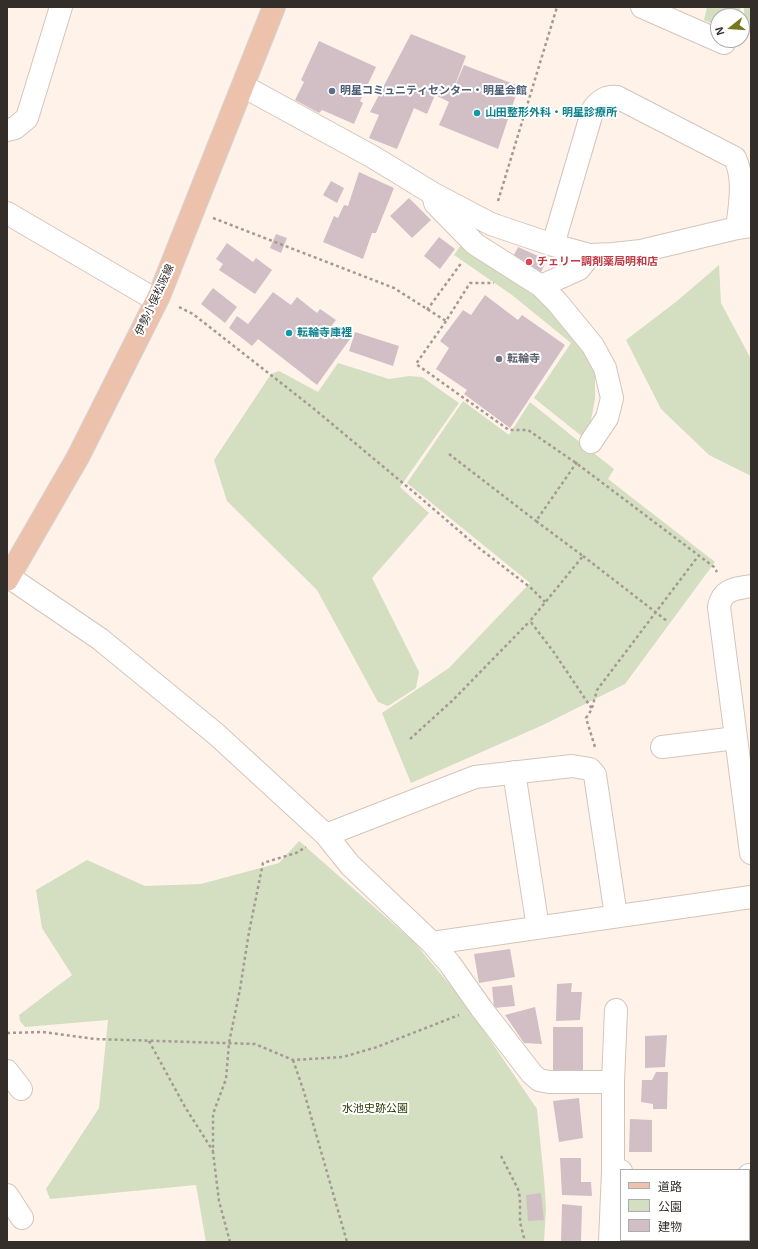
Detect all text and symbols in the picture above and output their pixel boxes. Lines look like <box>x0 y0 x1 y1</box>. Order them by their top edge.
north arrow <box>710 8 750 48</box>
text: N <box>713 26 726 37</box>
place label: 明星コミュニティセンター・明星会館 <box>340 84 527 98</box>
marker: 明星コミュニティセンター・明星会館 <box>327 86 337 96</box>
place label: 山田整形外科・明星診療所 <box>485 106 617 120</box>
marker: 山田整形外科・明星診療所 <box>472 108 482 118</box>
place label: チェリー調剤薬局明和店 <box>537 255 658 269</box>
marker: チェリー調剤薬局明和店 <box>524 257 534 267</box>
street label: 伊勢小俣松阪線 <box>133 262 177 338</box>
place label: 転輪寺庫裡 <box>297 326 352 340</box>
marker: 転輪寺庫裡 <box>284 328 294 338</box>
place label: 転輪寺 <box>507 352 540 366</box>
marker: 転輪寺 <box>494 354 504 364</box>
park label: 水池史跡公園 <box>342 1102 408 1116</box>
legend <box>620 1169 750 1241</box>
text: 道路 <box>658 1180 682 1194</box>
text: 公園 <box>658 1200 682 1214</box>
text: 建物 <box>658 1220 682 1234</box>

